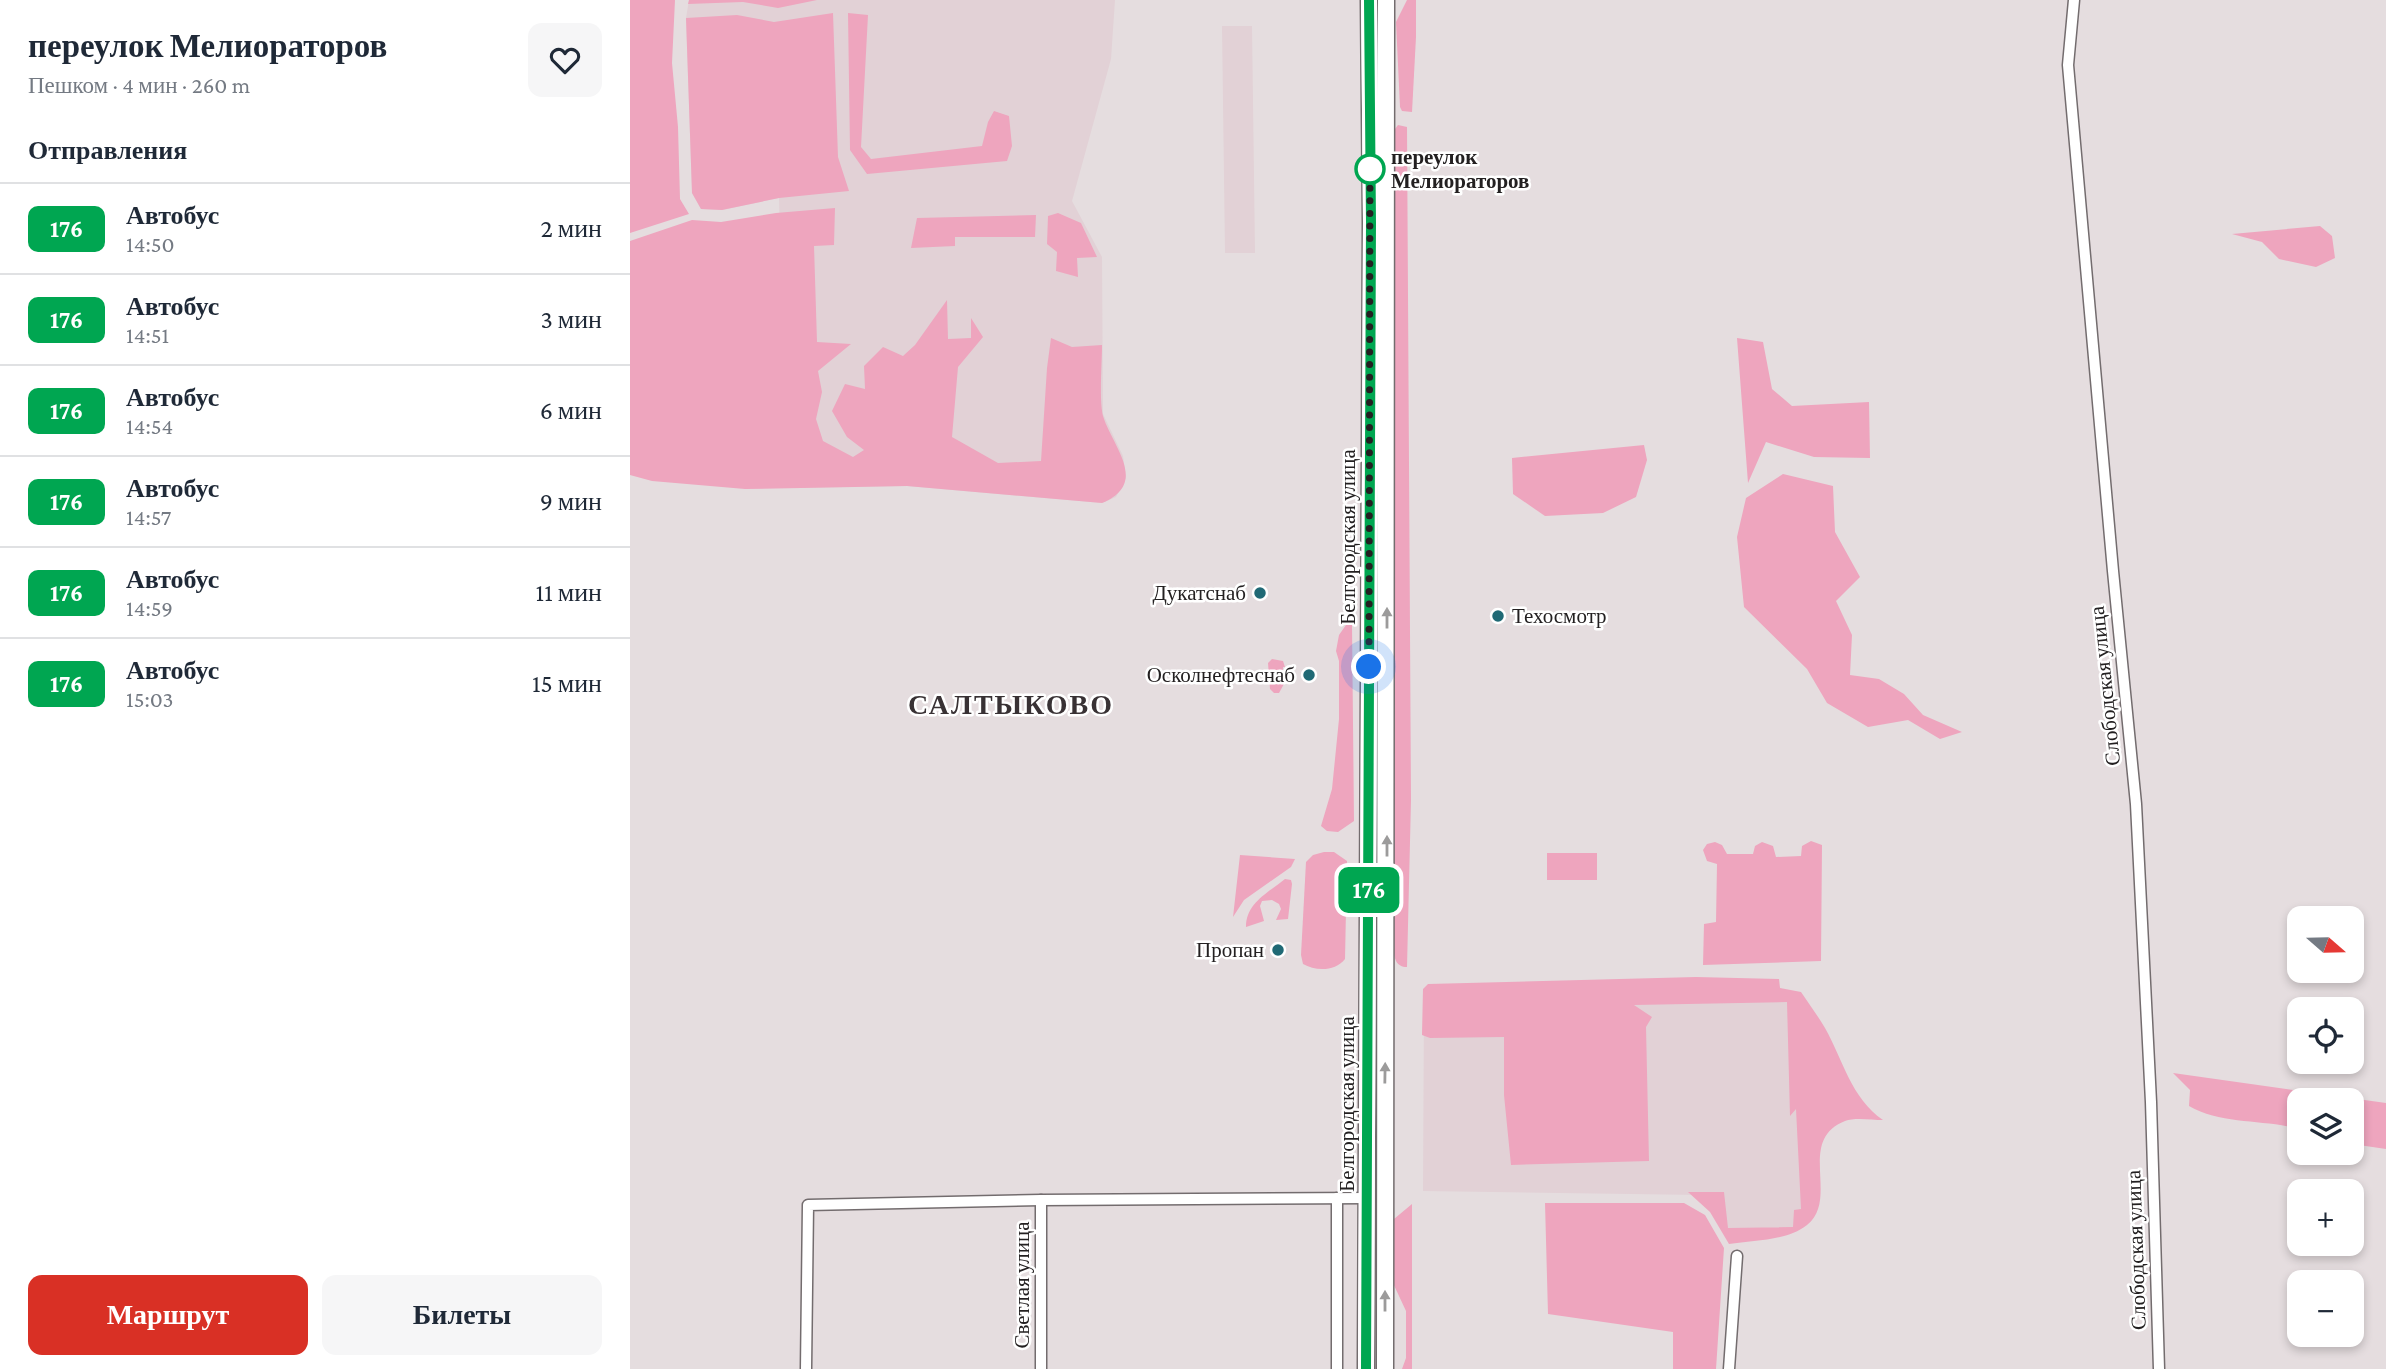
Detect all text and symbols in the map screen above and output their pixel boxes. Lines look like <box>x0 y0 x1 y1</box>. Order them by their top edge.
button: heart <box>528 23 602 97</box>
text: переулок Мелиораторов <box>28 27 387 64</box>
text: Пешком · 4 мин · 260 m <box>28 72 250 98</box>
text: Отправления <box>28 136 187 165</box>
place label: переулок Мелиораторов <box>1391 145 1529 193</box>
marker: переулок Мелиораторов <box>1355 154 1385 184</box>
text: Автобус <box>126 201 219 230</box>
text: 2 мин <box>540 214 602 243</box>
text: 176 <box>50 215 83 242</box>
text: 14:50 <box>126 231 175 257</box>
text: Автобус <box>126 292 219 321</box>
text: 3 мин <box>541 305 602 334</box>
text: 176 <box>50 306 83 333</box>
text: 14:51 <box>126 322 169 348</box>
text: Автобус <box>126 383 219 412</box>
text: 6 мин <box>540 396 602 425</box>
text: 176 <box>50 397 83 424</box>
text: 14:54 <box>126 413 173 439</box>
street label: Белгородская улица <box>1336 449 1360 625</box>
text: Автобус <box>126 474 219 503</box>
text: 9 мин <box>540 487 602 516</box>
text: 176 <box>50 488 83 515</box>
text: 14:57 <box>126 504 171 530</box>
text: Автобус <box>126 565 219 594</box>
text: 11 мин <box>536 578 602 607</box>
text: 176 <box>50 579 83 606</box>
place label: Дукатснаб <box>1153 581 1246 605</box>
marker: Дукатснаб <box>1252 585 1268 601</box>
text: 14:59 <box>126 595 173 621</box>
place label: Техосмотр <box>1512 604 1607 628</box>
street label: Слободская улица <box>2085 604 2125 767</box>
one-way arrow <box>1381 607 1393 629</box>
marker: Техосмотр <box>1490 608 1506 624</box>
your location <box>1351 649 1386 684</box>
text: Автобус <box>126 656 219 685</box>
place label: Осколнефтеснаб <box>1147 663 1295 687</box>
marker: Осколнефтеснаб <box>1301 667 1317 683</box>
text: 15 мин <box>532 669 602 698</box>
text: 176 <box>50 670 83 697</box>
text: 15:03 <box>126 686 173 712</box>
district label: САЛТЫКОВО <box>908 689 1114 720</box>
one-way arrow <box>1381 835 1393 857</box>
line badge: 176 <box>1329 867 1409 913</box>
text: 176 <box>1352 876 1386 903</box>
north arrow <box>2287 906 2364 984</box>
map controls <box>2287 906 2364 1347</box>
place label: Пропан <box>1196 938 1264 962</box>
marker: Пропан <box>1270 942 1286 958</box>
button: locate <box>2287 997 2364 1074</box>
street label: Белгородская улица <box>1335 1016 1359 1192</box>
one-way arrow <box>1379 1062 1391 1084</box>
button: layers <box>2287 1088 2364 1165</box>
street label: Слободская улица <box>2121 1169 2151 1330</box>
button: + <box>2287 1179 2364 1256</box>
street label: Светлая улица <box>1010 1221 1034 1349</box>
button: − <box>2287 1270 2364 1347</box>
button: Маршрут <box>28 1275 308 1355</box>
button: Билеты <box>322 1275 602 1355</box>
one-way arrow <box>1379 1290 1391 1312</box>

